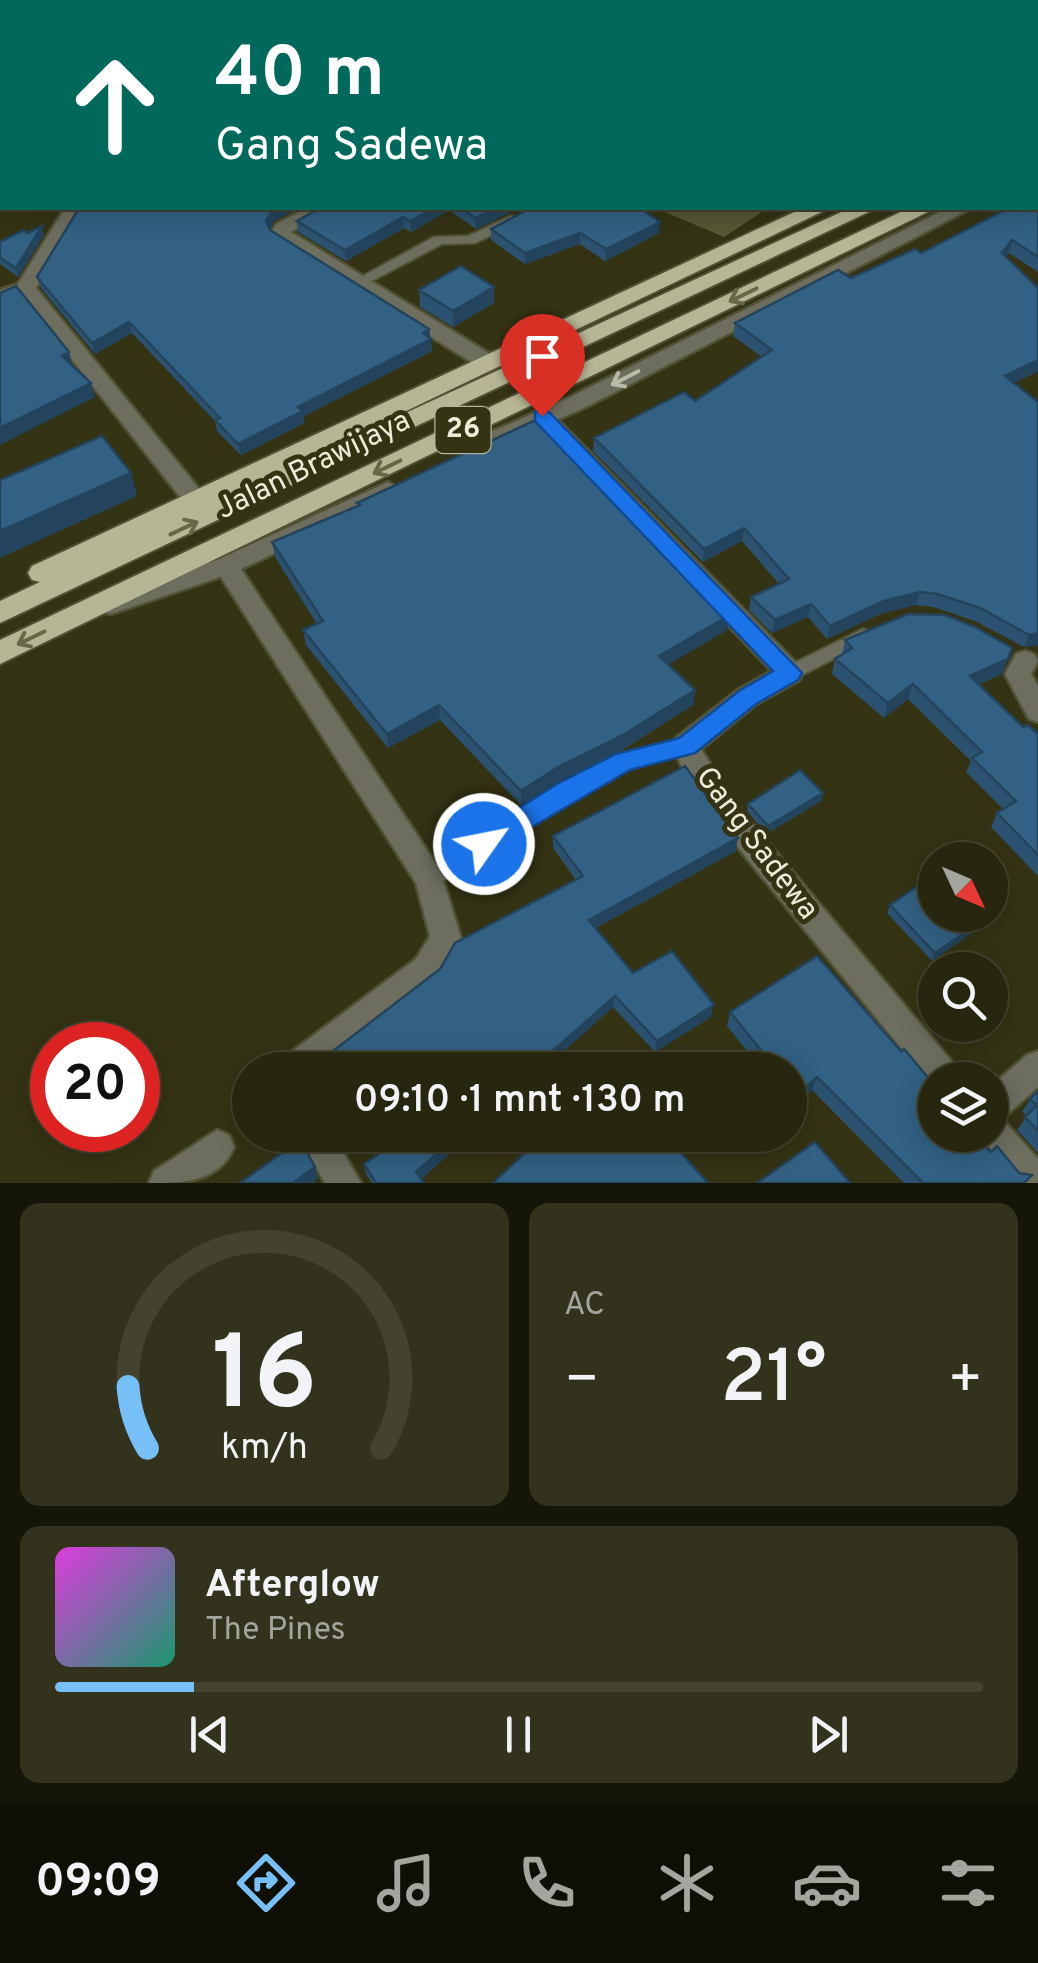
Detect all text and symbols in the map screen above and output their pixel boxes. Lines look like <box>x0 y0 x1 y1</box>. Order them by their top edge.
text: 40 m <box>215 32 385 121</box>
icon: ahead <box>50 40 180 170</box>
text: Gang Sadewa <box>215 119 488 176</box>
one-way arrow <box>729 287 759 306</box>
pin <box>500 314 585 417</box>
icon: arrive <box>515 329 570 384</box>
one-way arrow <box>611 369 640 388</box>
street label: Jalan Brawijaya <box>211 403 417 529</box>
road number: 26 <box>436 407 490 453</box>
one-way arrow <box>373 458 403 477</box>
one-way arrow <box>168 518 198 537</box>
one-way arrow <box>17 630 47 649</box>
street label: Gang Sadewa <box>686 760 826 928</box>
position arrow <box>432 792 536 896</box>
north arrow <box>918 842 1008 932</box>
map controls <box>918 842 1008 1152</box>
button: search <box>918 952 1008 1042</box>
speed limit sign: 20 <box>30 1022 160 1152</box>
button: layers <box>918 1062 1008 1152</box>
text: 09:10 · 1 mnt · 130 m <box>354 1077 685 1126</box>
text: AC <box>564 1286 605 1326</box>
text: 16 <box>212 1314 317 1446</box>
text: 21° <box>720 1334 827 1429</box>
text: − <box>564 1347 599 1417</box>
text: + <box>948 1347 983 1417</box>
text: km/h <box>221 1426 308 1472</box>
text: Afterglow <box>205 1562 380 1611</box>
text: The Pines <box>205 1611 346 1651</box>
icon: previous <box>182 1707 237 1762</box>
icon: pause <box>491 1707 546 1762</box>
icon: next <box>801 1707 856 1762</box>
icon: directions <box>231 1848 301 1918</box>
icon: music <box>371 1848 441 1918</box>
icon: phone <box>512 1848 582 1918</box>
icon: climate <box>652 1848 722 1918</box>
icon: car <box>792 1848 862 1918</box>
icon: filters <box>933 1848 1003 1918</box>
text: 09:09 <box>35 1855 161 1912</box>

